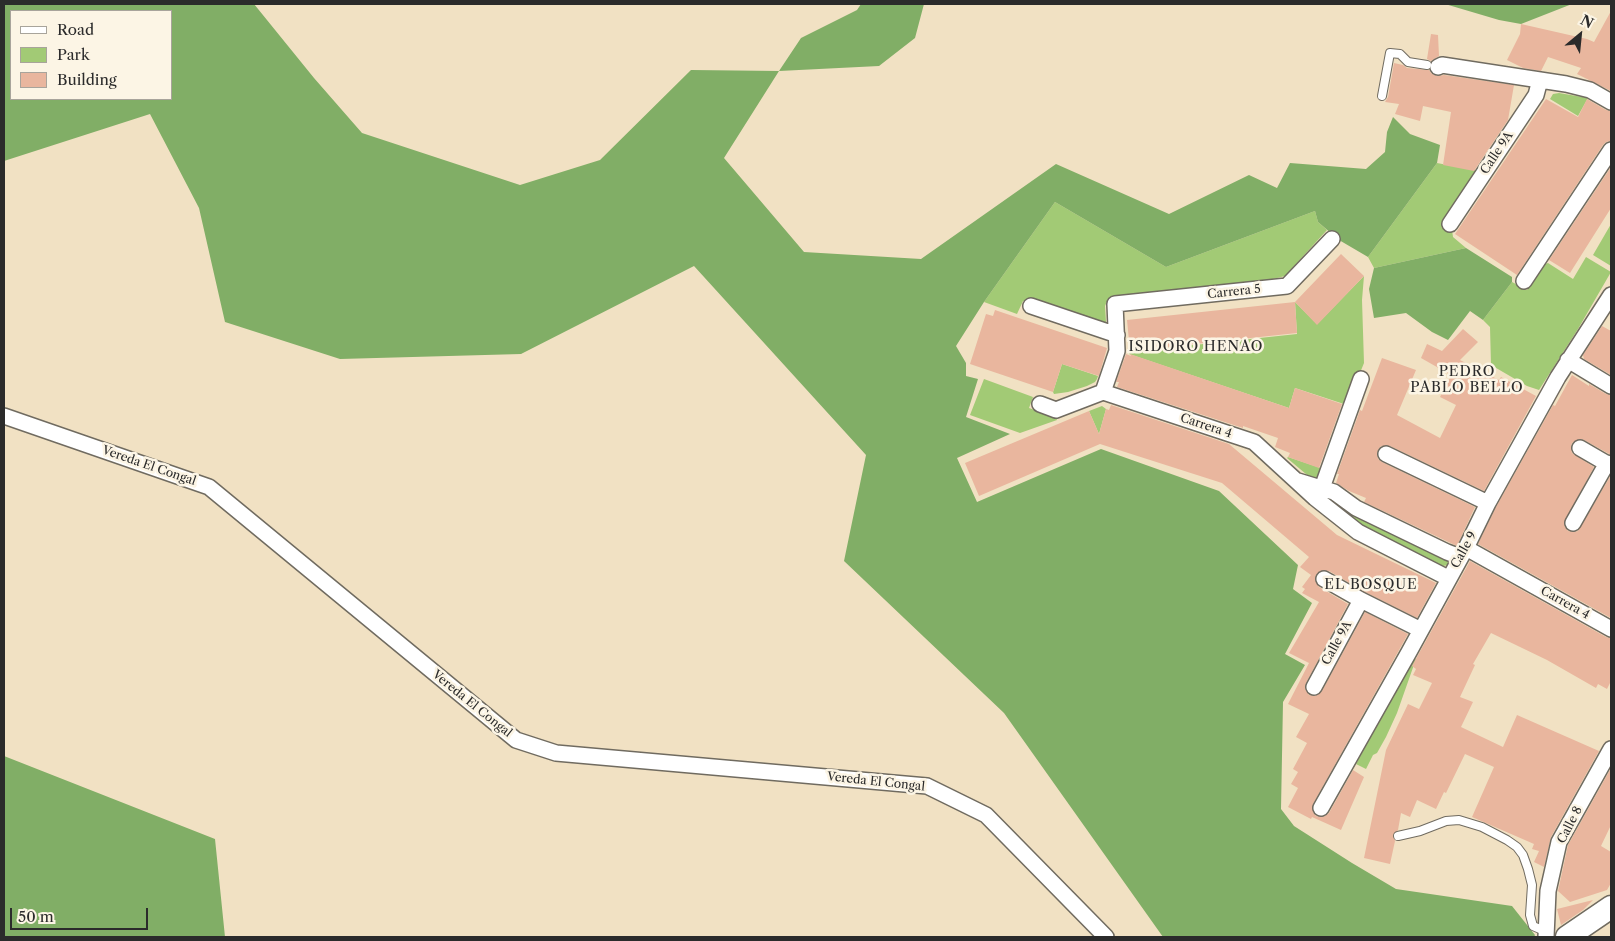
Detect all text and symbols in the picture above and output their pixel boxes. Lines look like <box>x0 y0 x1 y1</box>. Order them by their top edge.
legend <box>10 10 172 100</box>
north arrow <box>1555 10 1605 60</box>
text: N <box>1577 11 1597 33</box>
text: Road <box>57 20 94 39</box>
text: Park <box>57 45 90 64</box>
text: Building <box>57 70 117 89</box>
street label: Calle 9A <box>1478 129 1516 177</box>
street label: Carrera 5 <box>1207 282 1261 302</box>
district label: ISIDORO HENAO <box>1127 339 1265 355</box>
district label: PEDRO PABLO BELLO <box>1409 364 1525 397</box>
street label: Carrera 4 <box>1178 411 1234 441</box>
street label: Vereda El Congal <box>100 443 198 489</box>
street label: Calle 9 <box>1448 529 1480 571</box>
district label: EL BOSQUE <box>1323 577 1419 593</box>
street label: Carrera 4 <box>1538 584 1592 622</box>
street label: Calle 9A <box>1319 618 1355 668</box>
street label: Vereda El Congal <box>429 668 515 740</box>
street label: Vereda El Congal <box>826 770 926 794</box>
street label: Calle 8 <box>1555 804 1585 846</box>
scale bar <box>12 898 150 930</box>
text: 50 m <box>18 907 54 926</box>

